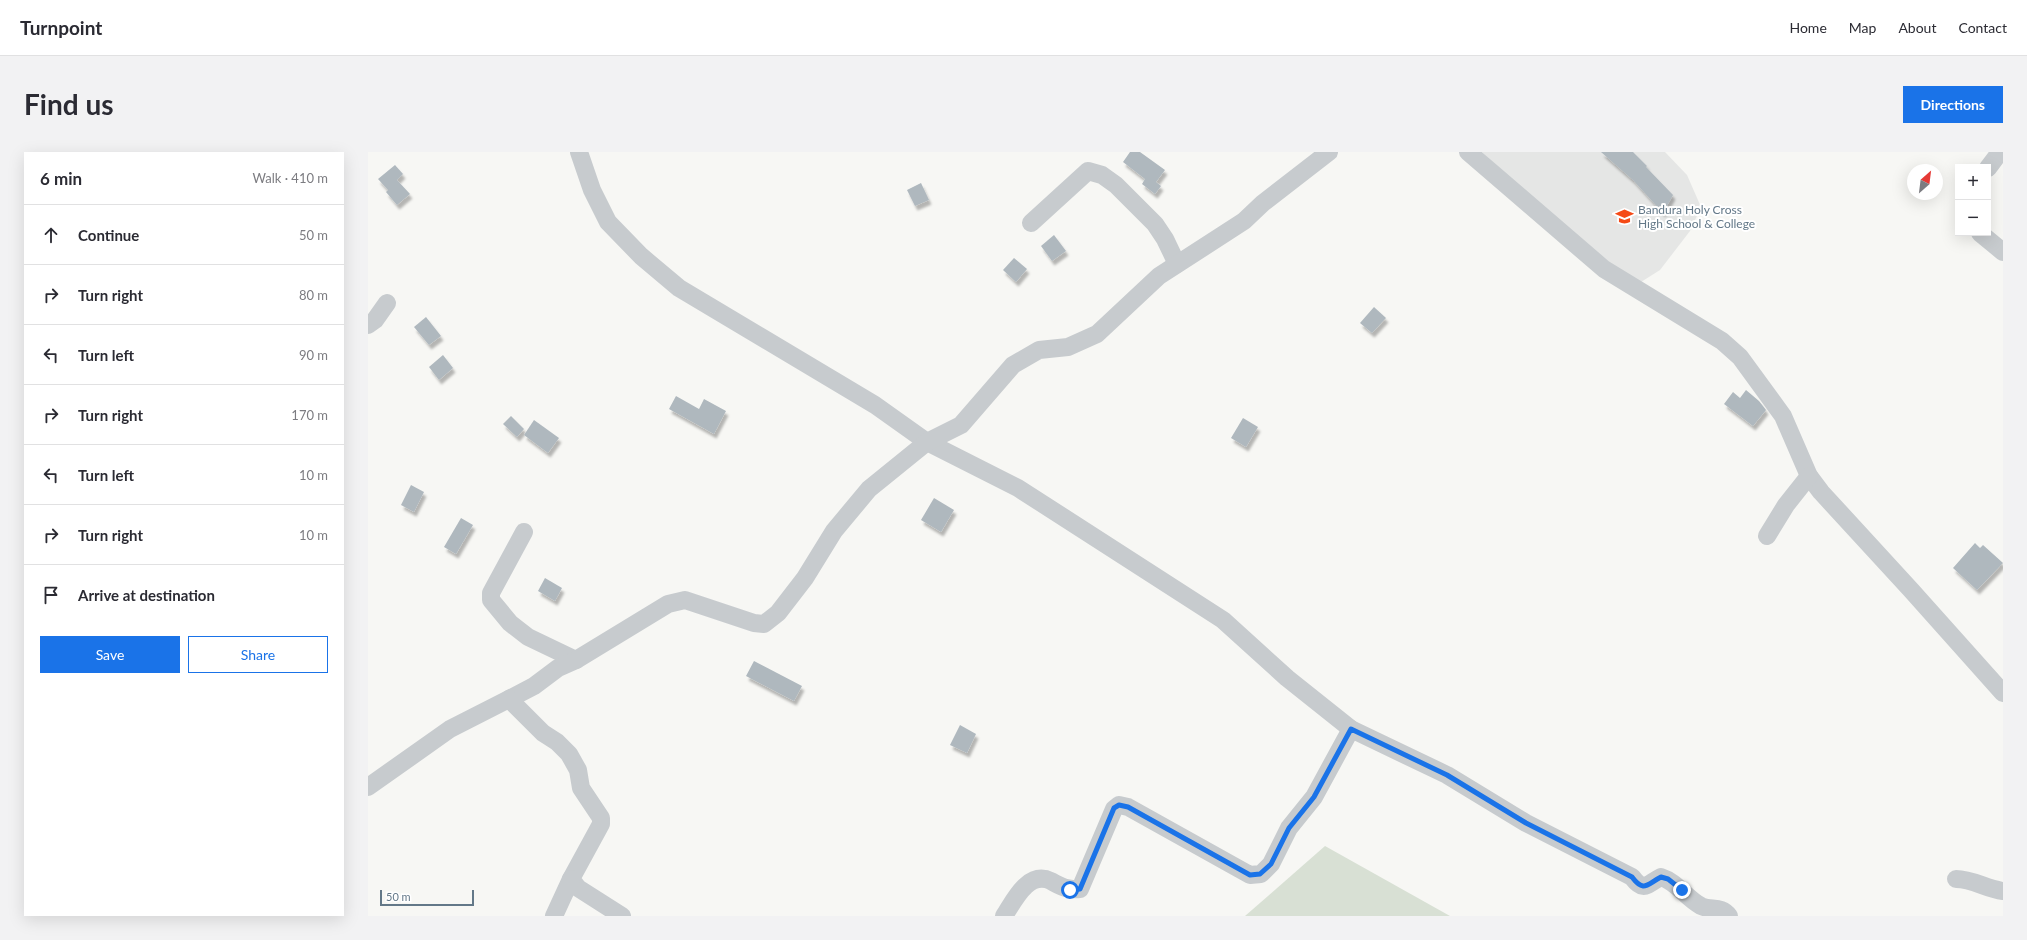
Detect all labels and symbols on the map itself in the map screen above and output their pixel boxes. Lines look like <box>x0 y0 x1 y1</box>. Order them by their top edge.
north arrow <box>1907 164 1943 200</box>
place label: Bandura Holy Cross High School & College <box>1638 202 1755 231</box>
school or university icon: Bandura Holy Cross High School & College <box>1615 207 1635 227</box>
route start <box>1061 881 1079 899</box>
route end <box>1673 881 1691 899</box>
scale bar <box>380 888 474 907</box>

